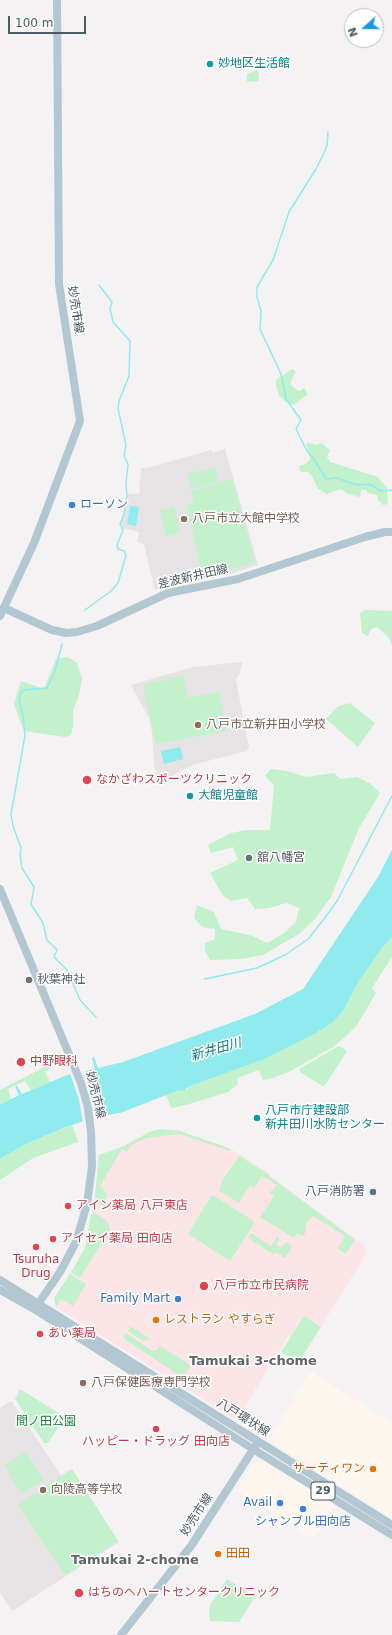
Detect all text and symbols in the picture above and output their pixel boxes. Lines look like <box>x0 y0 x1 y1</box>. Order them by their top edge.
scale bar <box>10 8 88 34</box>
north arrow <box>344 8 384 48</box>
text: 100 m <box>15 16 53 30</box>
text: N <box>346 25 361 39</box>
place label: 妙地区生活館 <box>218 57 290 71</box>
marker: 妙地区生活館 <box>205 59 215 69</box>
street label: 妙売市線 <box>64 285 86 335</box>
place label: ローソン <box>80 498 128 512</box>
marker: ローソン <box>67 500 77 510</box>
place label: 八戸市立大館中学校 <box>192 512 300 526</box>
marker: 八戸市立大館中学校 <box>179 514 189 524</box>
street label: 差波新井田線 <box>156 562 230 592</box>
place label: 八戸市立新井田小学校 <box>206 718 326 732</box>
marker: 八戸市立新井田小学校 <box>193 720 203 730</box>
place label: なかざわスポーツクリニック <box>96 773 252 787</box>
marker: なかざわスポーツクリニック <box>81 774 93 786</box>
place label: 大館児童館 <box>198 789 258 803</box>
marker: 大館児童館 <box>185 791 195 801</box>
place label: 舘八幡宮 <box>257 851 305 865</box>
marker: 舘八幡宮 <box>244 853 254 863</box>
place label: 秋葉神社 <box>37 973 85 987</box>
marker: 秋葉神社 <box>24 975 34 985</box>
water label: 新井田川 <box>189 1035 243 1065</box>
place label: 中野眼科 <box>30 1055 78 1069</box>
marker: 中野眼科 <box>15 1056 27 1068</box>
street label: 妙売市線 <box>82 1070 108 1120</box>
place label: 八戸市庁建設部 新井田川水防センター <box>265 1104 385 1132</box>
marker: 八戸市庁建設部 新井田川水防センター <box>252 1113 262 1123</box>
place label: 八戸消防署 <box>305 1185 365 1199</box>
marker: 八戸消防署 <box>368 1187 378 1197</box>
place label: アイン薬局 八戸東店 <box>76 1199 188 1213</box>
marker: アイン薬局 八戸東店 <box>63 1201 73 1211</box>
place label: アイセイ薬局 田向店 <box>61 1232 173 1246</box>
marker: アイセイ薬局 田向店 <box>48 1234 58 1244</box>
marker: Tsuruha Drug <box>31 1242 41 1252</box>
place label: Tsuruha Drug <box>13 1253 59 1281</box>
place label: 八戸市立市民病院 <box>213 1279 309 1293</box>
marker: 八戸市立市民病院 <box>198 1280 210 1292</box>
place label: Family Mart <box>100 1292 170 1306</box>
marker: Family Mart <box>173 1294 183 1304</box>
place label: レストラン やすらぎ <box>164 1313 276 1327</box>
marker: レストラン やすらぎ <box>151 1315 161 1325</box>
place label: あい薬局 <box>48 1327 96 1341</box>
marker: あい薬局 <box>35 1329 45 1339</box>
district label: Tamukai 3-chome <box>189 1354 317 1370</box>
place label: 八戸保健医療専門学校 <box>91 1376 211 1390</box>
marker: 八戸保健医療専門学校 <box>78 1378 88 1388</box>
street label: 八戸環状線 <box>214 1396 272 1440</box>
park label: 間ノ田公園 <box>16 1415 76 1429</box>
marker: ハッピー・ドラッグ 田向店 <box>151 1424 161 1434</box>
place label: ハッピー・ドラッグ 田向店 <box>82 1435 230 1449</box>
place label: サーティワン <box>293 1462 365 1476</box>
marker: サーティワン <box>368 1464 378 1474</box>
road number: 29 <box>311 1482 335 1500</box>
place label: 向陵高等学校 <box>51 1483 123 1497</box>
marker: 向陵高等学校 <box>38 1485 48 1495</box>
street label: 妙売市線 <box>178 1491 216 1539</box>
place label: Avail <box>243 1496 272 1510</box>
marker: Avail <box>275 1498 285 1508</box>
marker: シャンブル田向店 <box>298 1504 308 1514</box>
place label: シャンブル田向店 <box>255 1515 351 1529</box>
place label: 田田 <box>226 1547 250 1561</box>
marker: 田田 <box>213 1549 223 1559</box>
district label: Tamukai 2-chome <box>71 1553 199 1569</box>
place label: はちのへハートセンタークリニック <box>88 1586 280 1600</box>
marker: はちのへハートセンタークリニック <box>73 1587 85 1599</box>

